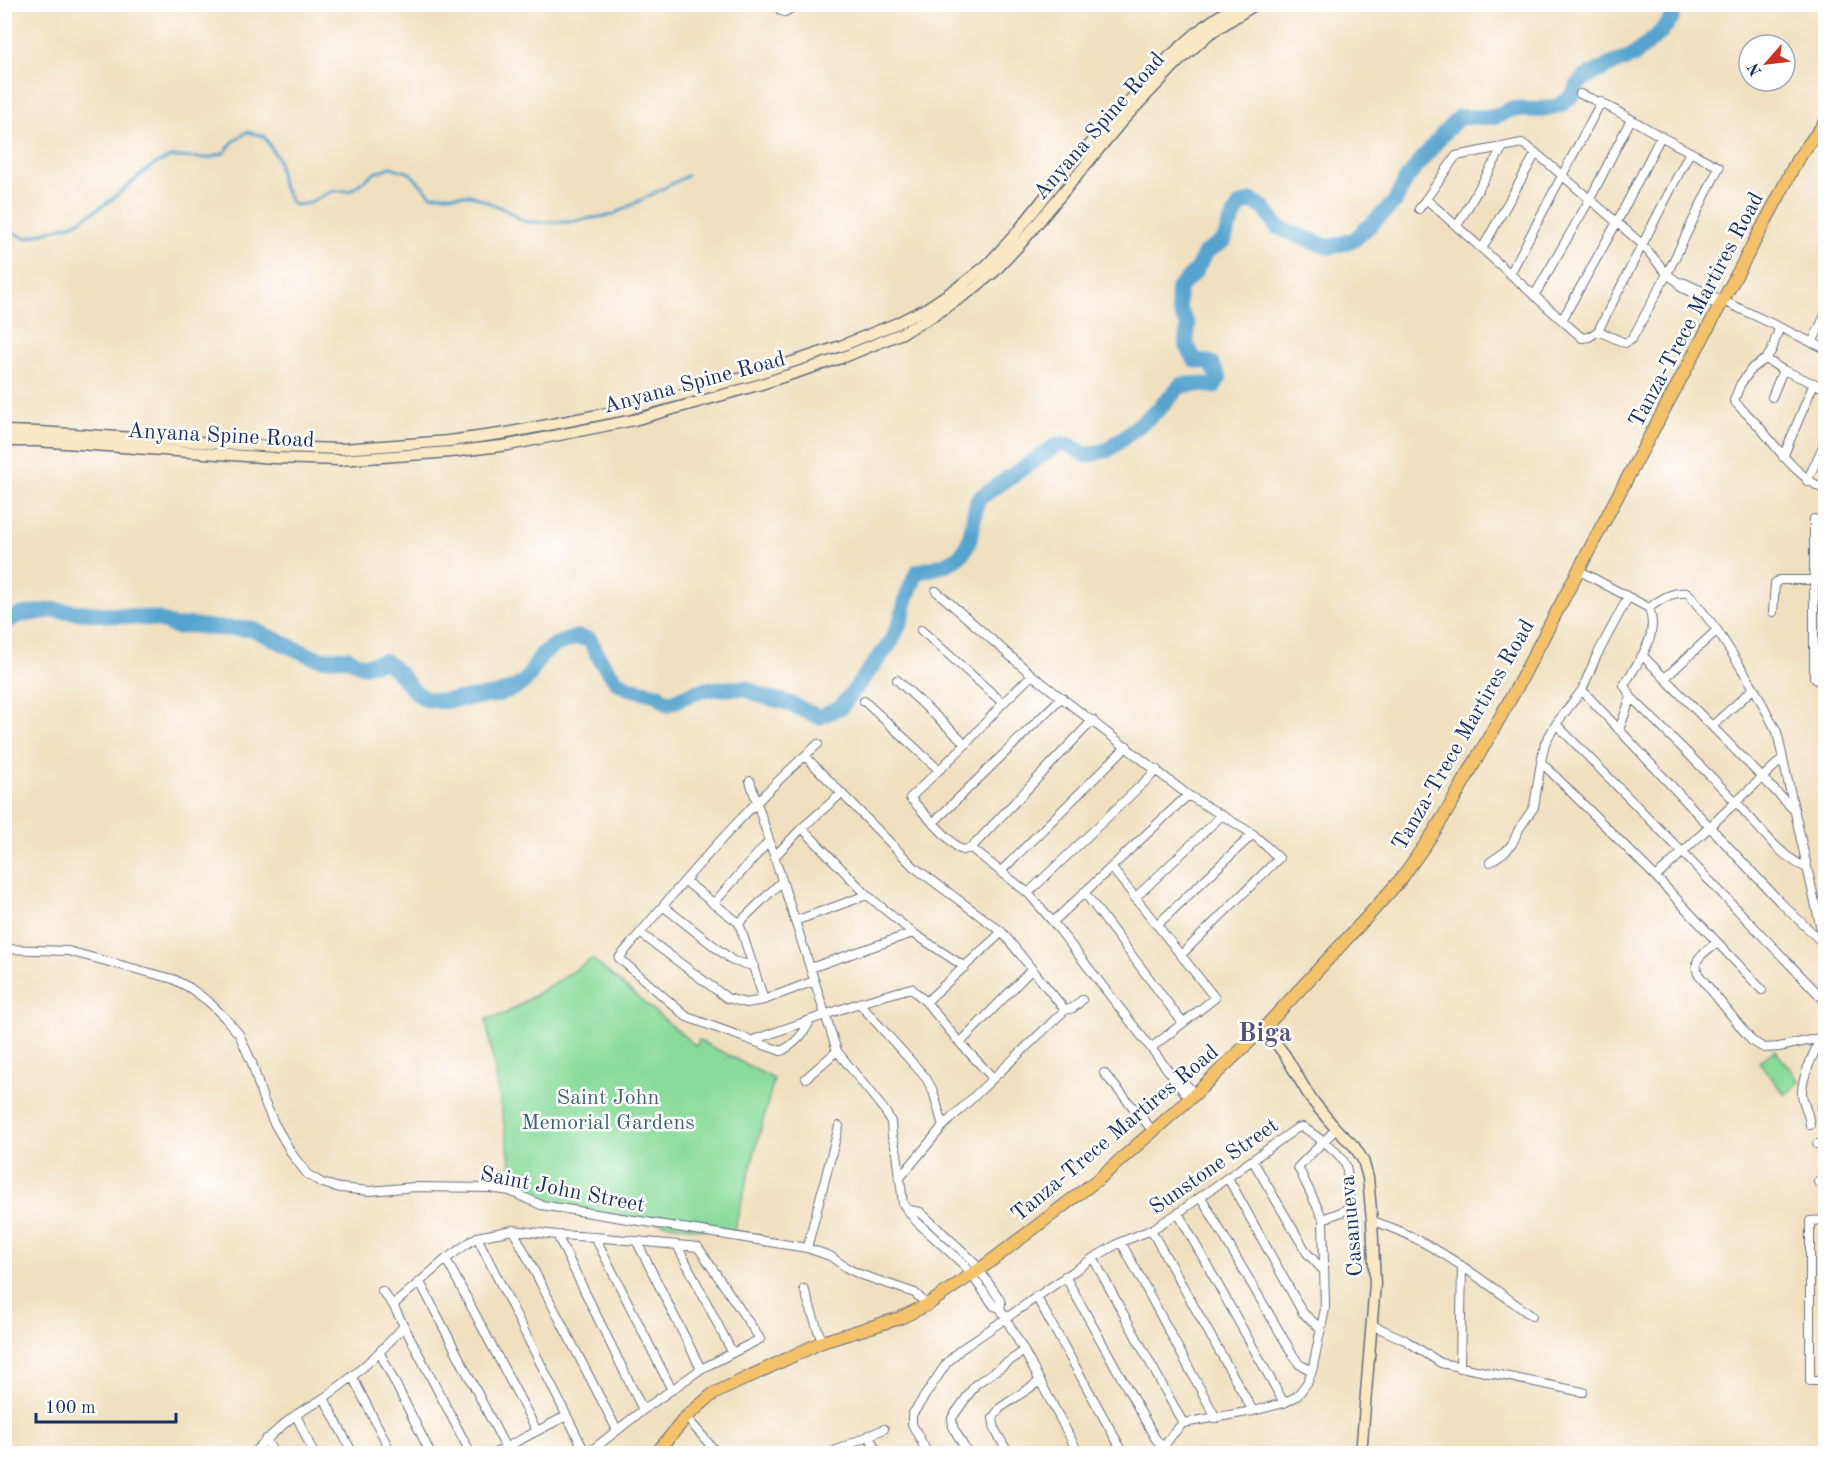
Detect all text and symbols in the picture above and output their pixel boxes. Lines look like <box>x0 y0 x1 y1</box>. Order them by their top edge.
north arrow <box>1737 33 1797 93</box>
street label: Anyana Spine Road <box>1030 48 1169 204</box>
text: N <box>1745 59 1765 78</box>
street label: Tanza-Trece Martires Road <box>1625 189 1768 431</box>
street label: Anyana Spine Road <box>601 348 788 418</box>
street label: Anyana Spine Road <box>127 420 315 452</box>
street label: Tanza-Trece Martires Road <box>1389 616 1539 854</box>
district label: Biga <box>1238 1021 1292 1047</box>
street label: Tanza-Trece Martires Road <box>1008 1041 1223 1226</box>
park label: Saint John Memorial Gardens <box>521 1087 695 1134</box>
street label: Sunstone Street <box>1146 1114 1283 1219</box>
street label: Saint John Street <box>478 1163 647 1217</box>
street label: Casanueva <box>1337 1174 1367 1277</box>
scale bar <box>36 1386 176 1424</box>
text: 100 m <box>45 1399 96 1417</box>

